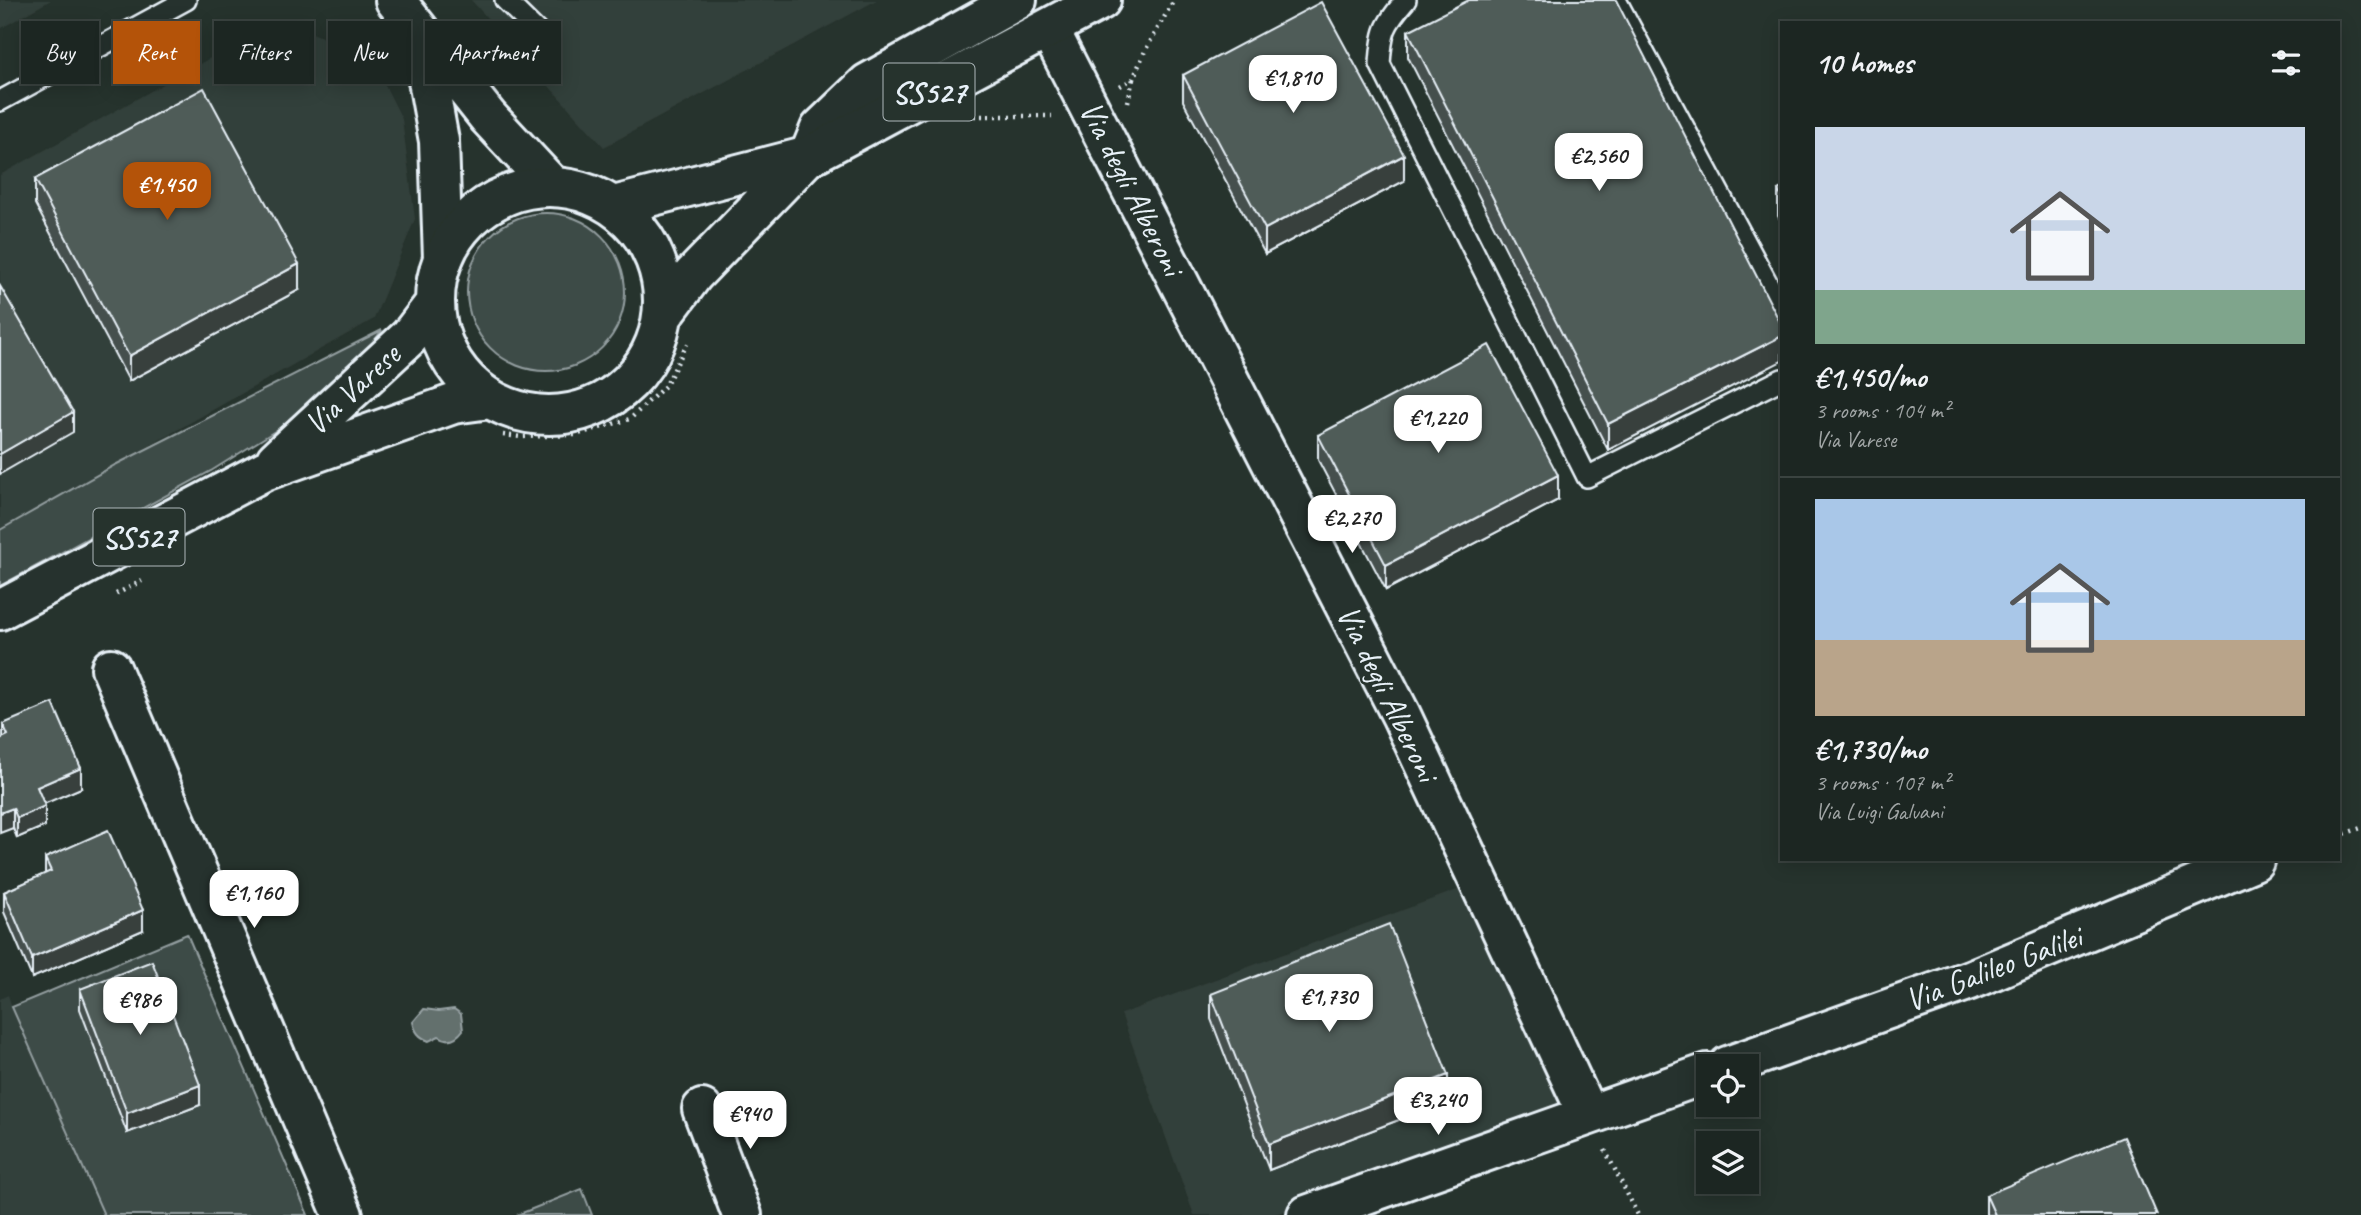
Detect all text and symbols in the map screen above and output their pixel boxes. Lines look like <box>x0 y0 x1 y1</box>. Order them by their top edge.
chip: Buy <box>21 21 99 84</box>
chip: Rent <box>113 21 200 84</box>
chip: Filters <box>214 21 314 84</box>
chip: New <box>328 21 411 84</box>
chip: Apartment <box>425 21 561 84</box>
text: 10 homes <box>1815 44 1913 82</box>
icon: filters <box>2267 44 2305 82</box>
pin: €1,810 <box>1236 55 1350 115</box>
text: €1,810 <box>1265 63 1321 92</box>
road number: SS527 <box>884 64 974 120</box>
street label: Via degli Alberoni <box>1070 94 1196 286</box>
pin: €2,560 <box>1542 134 1656 193</box>
text: €2,560 <box>1571 141 1627 170</box>
pin: €1,450 <box>110 162 224 222</box>
text: €1,450 <box>139 170 195 199</box>
icon: home <box>1997 173 2123 299</box>
street label: Via Varese <box>295 332 411 444</box>
text: €1,450/mo <box>1815 358 1926 396</box>
pin: €1,220 <box>1381 396 1495 455</box>
text: 3 rooms · 104 m² <box>1815 396 1950 425</box>
text: €1,220 <box>1410 403 1466 432</box>
text: Via Varese <box>1815 425 1896 454</box>
pin: €2,270 <box>1295 496 1409 555</box>
text: €2,270 <box>1324 503 1380 532</box>
road number: SS527 <box>94 508 184 566</box>
icon: home <box>1997 545 2123 671</box>
street label: Via degli Alberoni <box>1327 598 1450 791</box>
text: €1,730/mo <box>1815 730 1927 768</box>
text: 3 rooms · 107 m² <box>1815 768 1950 797</box>
text: Via Luigi Galvani <box>1815 797 1943 826</box>
pin: €1,160 <box>197 870 311 930</box>
text: €1,160 <box>226 878 282 907</box>
street label: Via Galileo Galilei <box>1899 914 2091 1021</box>
pin: €1,730 <box>1272 974 1386 1034</box>
pin: €986 <box>99 978 181 1037</box>
text: €1,730 <box>1301 982 1357 1011</box>
text: €986 <box>119 985 161 1014</box>
map controls <box>1696 1054 1759 1194</box>
button: locate <box>1696 1054 1759 1117</box>
pin: €3,240 <box>1381 1078 1495 1137</box>
text: €3,240 <box>1410 1085 1466 1114</box>
pin: €940 <box>709 1092 791 1151</box>
text: €940 <box>729 1099 771 1128</box>
button: layers <box>1696 1131 1759 1194</box>

